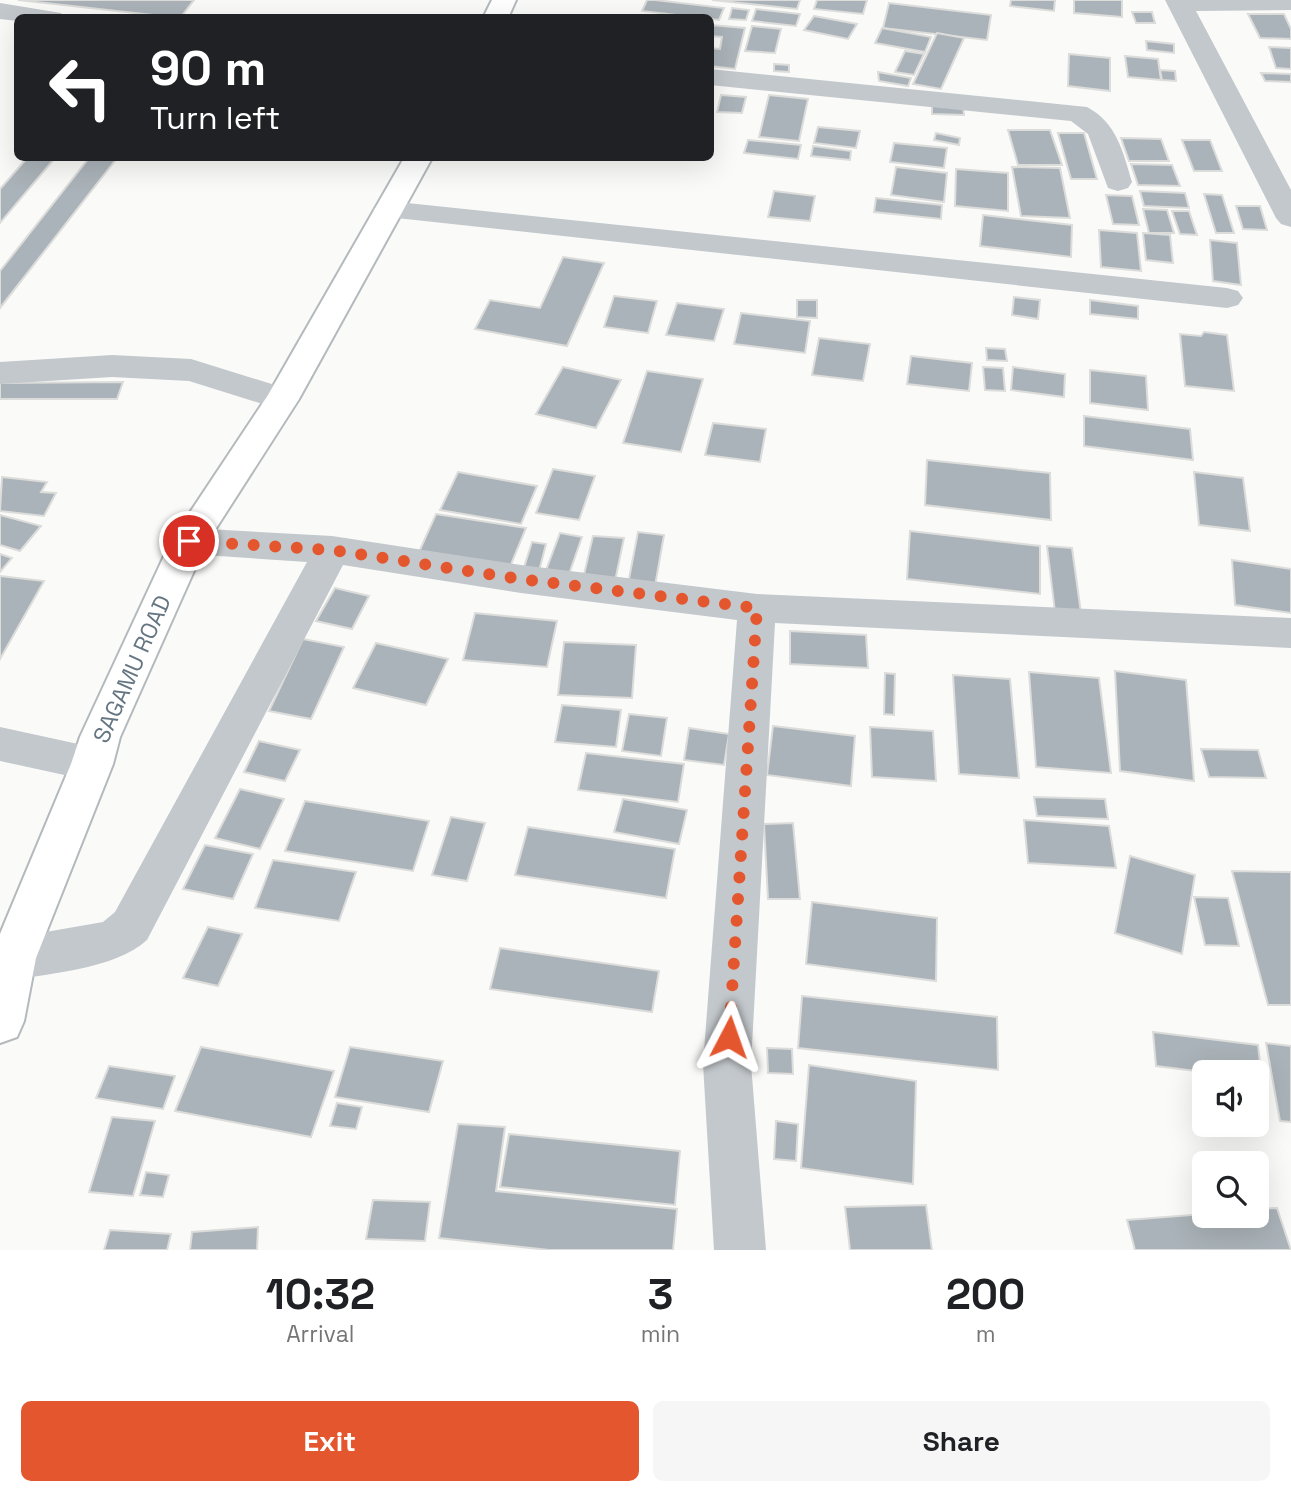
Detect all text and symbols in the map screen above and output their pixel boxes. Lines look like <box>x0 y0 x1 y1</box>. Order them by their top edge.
text: 90 m <box>150 37 266 99</box>
icon: left <box>35 42 126 133</box>
text: Turn left <box>150 98 280 138</box>
pin <box>159 511 219 571</box>
icon: arrive <box>170 522 208 560</box>
street label: SAGAMU ROAD <box>86 590 178 748</box>
position arrow <box>692 1000 766 1074</box>
map controls <box>1192 1060 1269 1228</box>
button: sound <box>1192 1060 1269 1137</box>
button: search <box>1192 1151 1269 1228</box>
text: 10:32 <box>266 1268 375 1321</box>
text: 3 <box>648 1268 673 1321</box>
text: 200 <box>946 1268 1025 1321</box>
text: Arrival <box>286 1319 355 1349</box>
text: min <box>641 1319 680 1349</box>
text: m <box>976 1319 995 1349</box>
button: Exit <box>21 1401 639 1481</box>
button: Share <box>653 1401 1270 1481</box>

